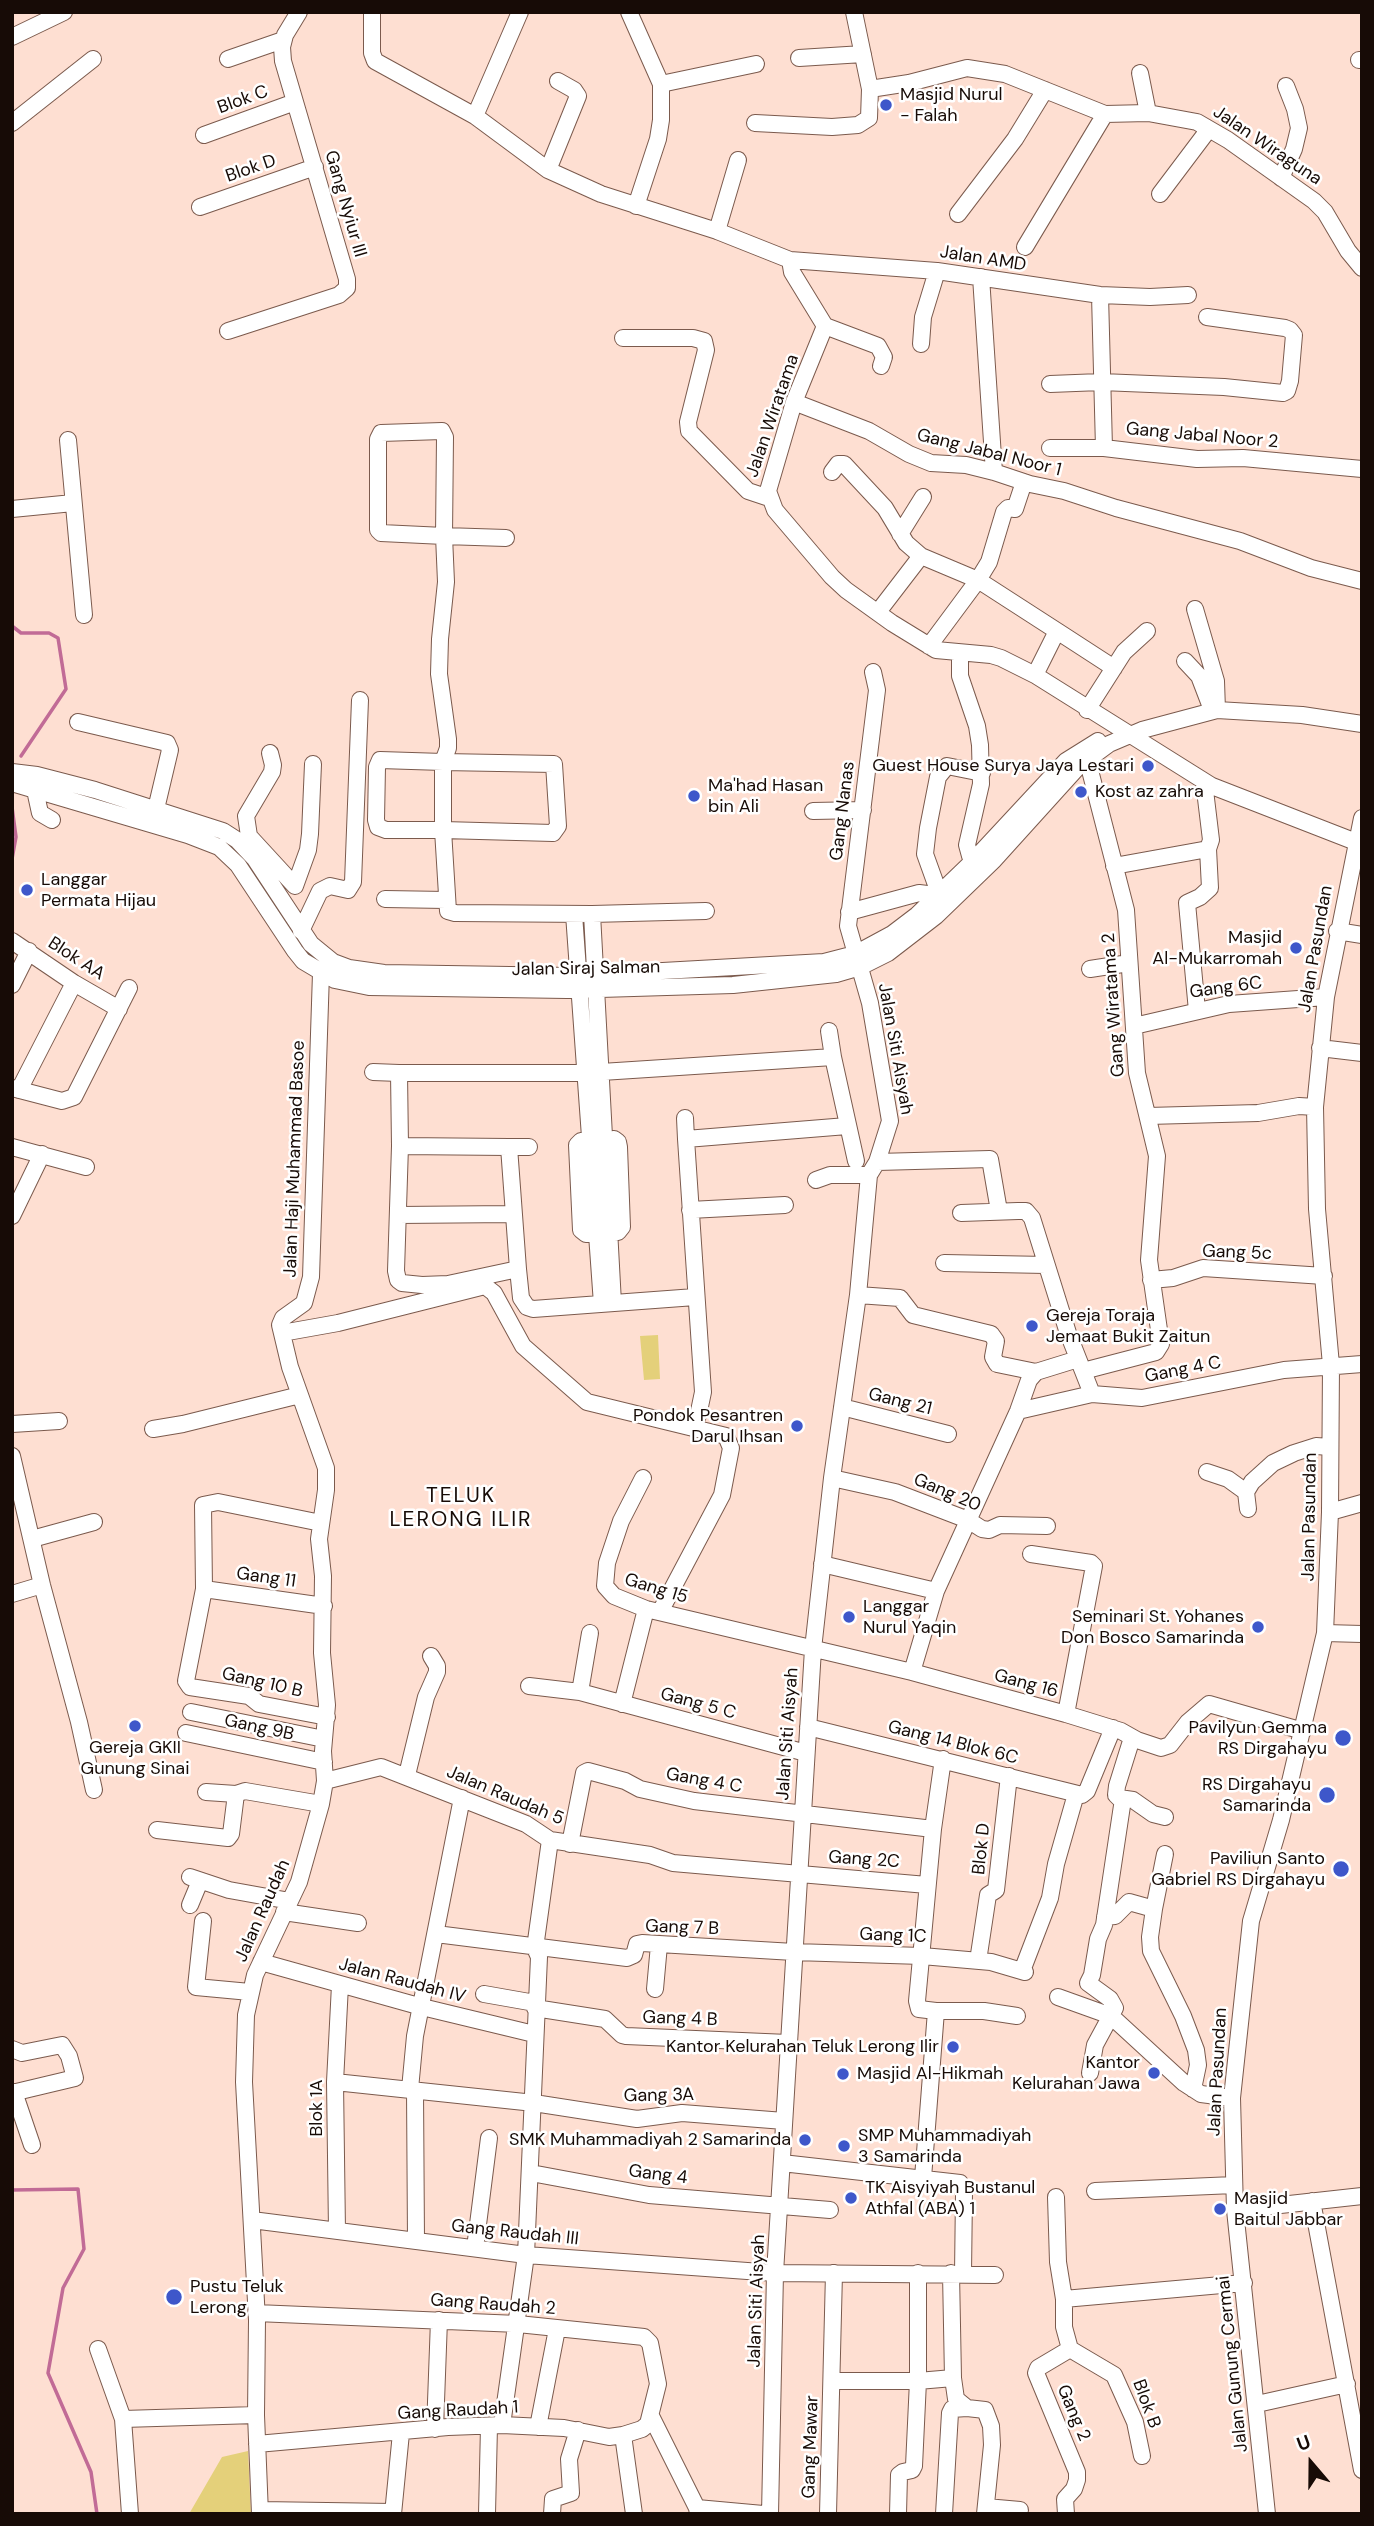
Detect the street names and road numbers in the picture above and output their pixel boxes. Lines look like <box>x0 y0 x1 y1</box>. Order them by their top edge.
street label: Blok C <box>215 81 271 119</box>
street label: Jalan Wiraguna <box>1209 102 1325 190</box>
street label: Gang Nyiur III <box>319 148 371 260</box>
street label: Blok D <box>223 150 279 188</box>
street label: Jalan AMD <box>938 242 1028 276</box>
street label: Jalan Wiratama <box>742 352 804 480</box>
street label: Gang Jabal Noor 2 <box>1125 419 1279 453</box>
street label: Gang Jabal Noor 1 <box>915 425 1063 481</box>
street label: Gang Nanas <box>826 760 860 862</box>
street label: Jalan Pasundan <box>1294 884 1338 1014</box>
street label: Gang Wiratama 2 <box>1098 932 1130 1078</box>
street label: Blok AA <box>44 933 108 985</box>
street label: Jalan Siraj Salman <box>512 957 660 981</box>
street label: Gang 6C <box>1188 972 1264 1004</box>
street label: Jalan Siti Aisyah <box>873 982 917 1116</box>
street label: Jalan Haji Muhammad Basoe <box>280 1040 310 1278</box>
street label: Gang 5c <box>1202 1241 1272 1265</box>
street label: Gang 4 C <box>1143 1352 1223 1388</box>
street label: Gang 21 <box>866 1384 934 1420</box>
street label: Jalan Pasundan <box>1298 1452 1322 1582</box>
street label: Gang 20 <box>910 1469 984 1517</box>
street label: Gang 11 <box>235 1563 297 1593</box>
street label: Gang 15 <box>622 1569 690 1609</box>
street label: Gang 10 B <box>220 1663 304 1703</box>
street label: Gang 16 <box>992 1665 1060 1703</box>
street label: Jalan Siti Aisyah <box>773 1667 803 1801</box>
street label: Gang 5 C <box>658 1684 738 1724</box>
street label: Gang 9B <box>222 1710 296 1746</box>
street label: Gang 14 Blok 6C <box>886 1716 1020 1770</box>
street label: Jalan Raudah 5 <box>443 1762 567 1830</box>
street label: Gang 4 C <box>664 1764 744 1798</box>
street label: Blok D <box>969 1822 995 1876</box>
street label: Gang 2C <box>827 1847 901 1873</box>
street label: Jalan Raudah <box>231 1856 295 1966</box>
street label: Gang 7 B <box>645 1916 719 1940</box>
street label: Gang 1C <box>859 1924 927 1948</box>
street label: Jalan Raudah IV <box>336 1954 468 2008</box>
street label: Gang 4 B <box>642 2007 718 2031</box>
street label: Jalan Pasundan <box>1204 2007 1232 2137</box>
street label: Blok 1A <box>306 2080 328 2136</box>
street label: Gang 3A <box>624 2085 694 2107</box>
street label: Gang 4 <box>627 2161 689 2189</box>
street label: Gang Raudah III <box>450 2216 580 2250</box>
street label: Jalan Siti Aisyah <box>744 2234 770 2368</box>
street label: Jalan Gunung Cermai <box>1213 2275 1253 2453</box>
street label: Gang Raudah 2 <box>430 2290 556 2320</box>
street label: Blok B <box>1127 2377 1165 2431</box>
street label: Gang 2 <box>1052 2382 1094 2444</box>
street label: Gang Mawar <box>798 2395 824 2499</box>
street label: Gang Raudah 1 <box>397 2397 519 2425</box>

